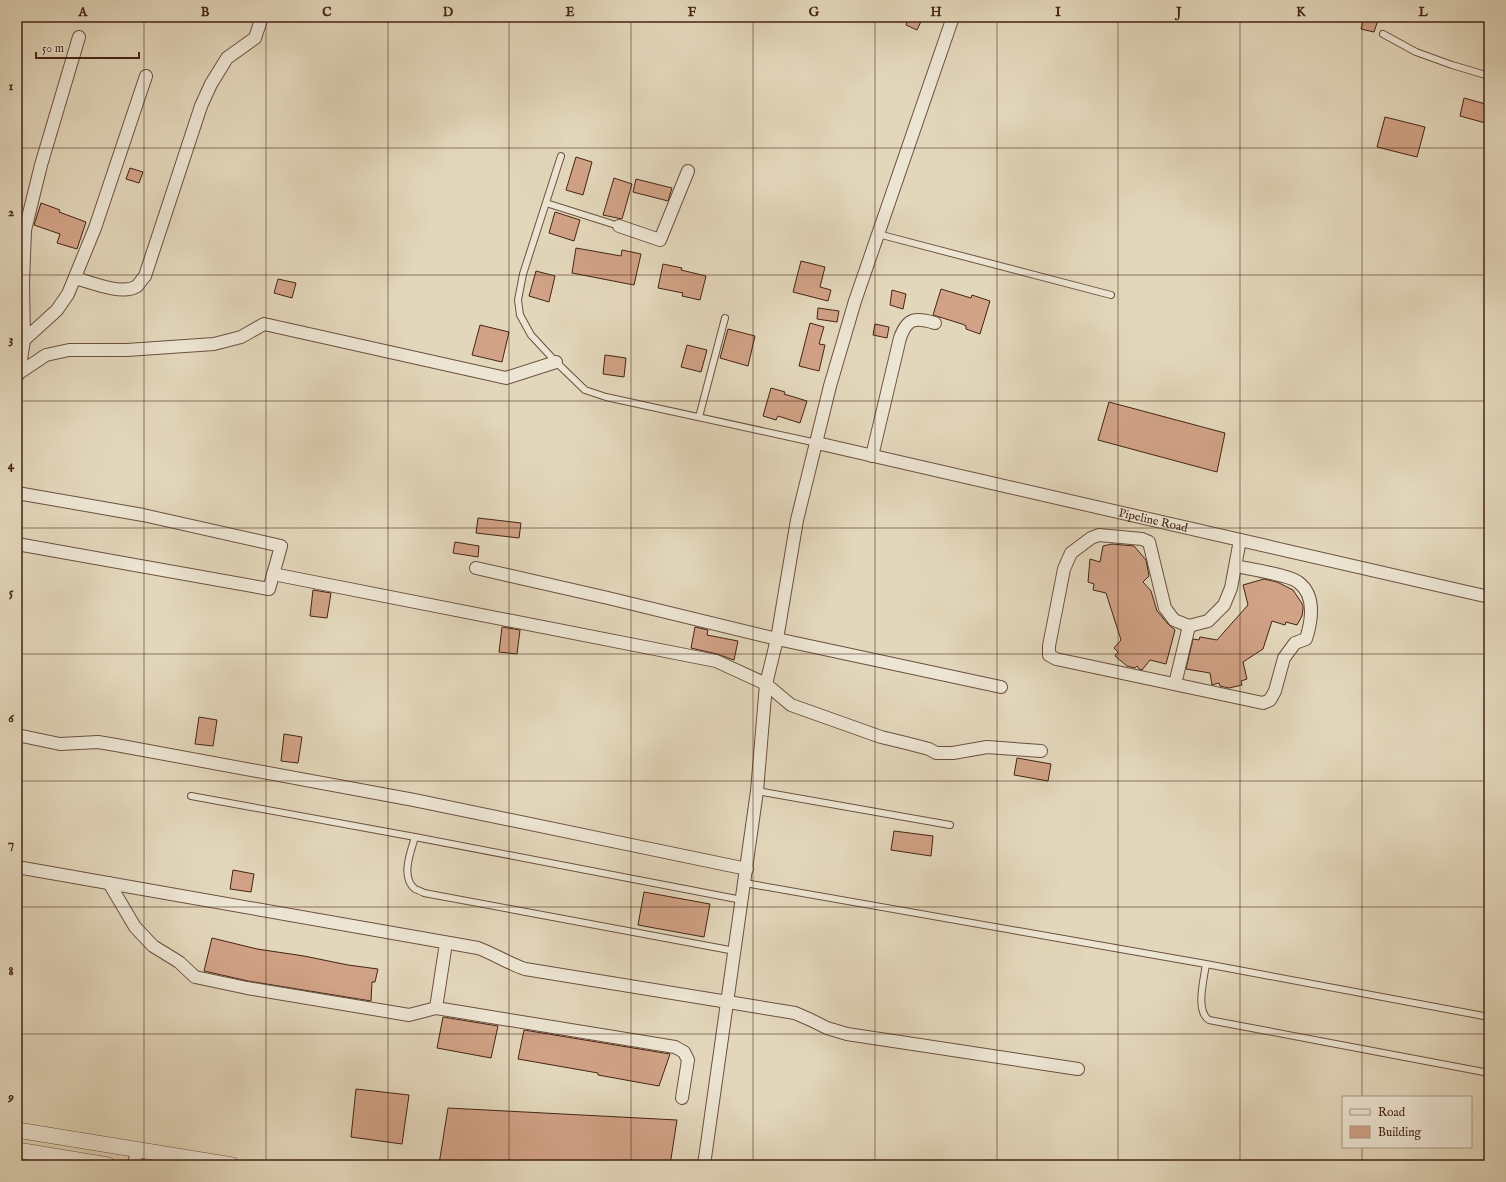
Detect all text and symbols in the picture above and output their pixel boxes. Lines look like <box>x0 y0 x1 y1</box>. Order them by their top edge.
text: A <box>78 4 89 21</box>
text: B <box>201 4 210 21</box>
text: C <box>322 4 332 21</box>
text: D <box>443 4 454 21</box>
text: E <box>565 4 575 21</box>
text: F <box>688 4 697 21</box>
text: G <box>809 4 820 21</box>
text: H <box>930 4 942 21</box>
text: I <box>1055 4 1061 21</box>
text: J <box>1174 4 1182 21</box>
text: K <box>1296 4 1306 21</box>
text: L <box>1417 4 1428 21</box>
scale bar <box>36 34 139 60</box>
text: 50 m <box>42 41 64 56</box>
text: 1 <box>9 78 14 95</box>
text: 2 <box>8 204 14 221</box>
text: 3 <box>9 331 14 348</box>
text: 4 <box>8 457 15 474</box>
street label: Pipeline Road <box>1117 505 1190 536</box>
text: 5 <box>9 584 14 601</box>
text: 6 <box>8 710 14 727</box>
text: 7 <box>8 836 14 853</box>
text: 8 <box>8 963 14 980</box>
text: 9 <box>7 1089 14 1106</box>
legend <box>1342 1096 1472 1148</box>
text: Road <box>1378 1105 1406 1120</box>
text: Building <box>1378 1125 1422 1140</box>

